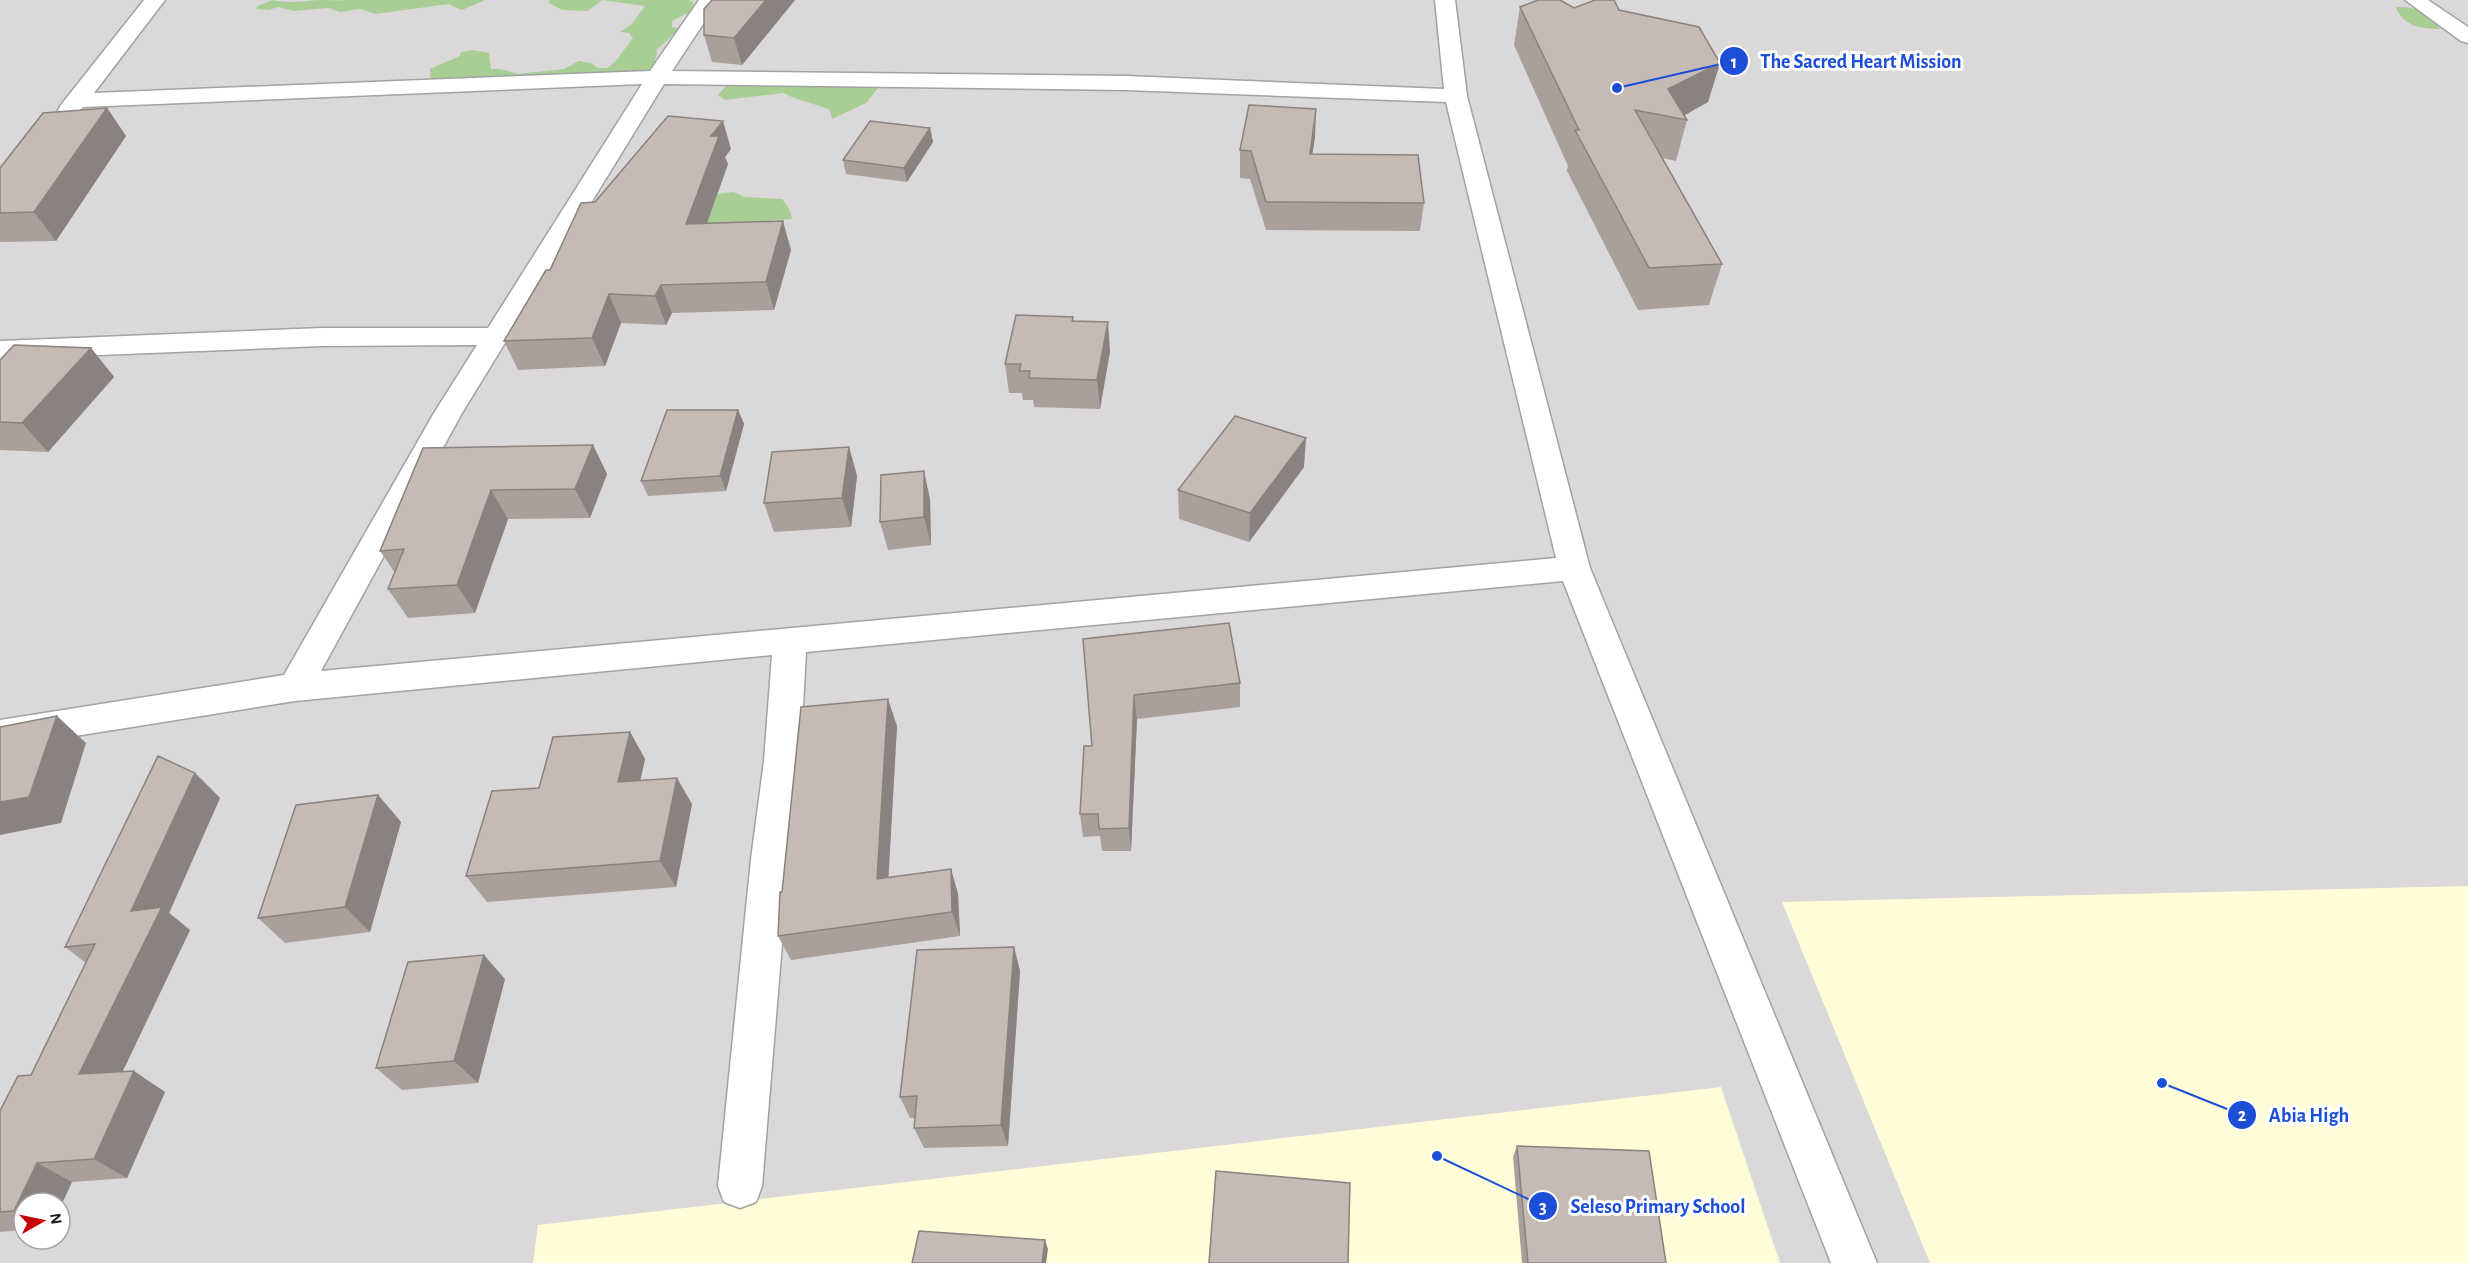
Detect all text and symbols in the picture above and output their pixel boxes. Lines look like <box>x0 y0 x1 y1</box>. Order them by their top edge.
callout: The Sacred Heart Mission <box>1719 42 1974 80</box>
text: The Sacred Heart Mission <box>1760 52 1962 72</box>
text: 1 <box>1731 54 1737 72</box>
callout: Abia High <box>2227 1096 2361 1134</box>
text: Abia High <box>2269 1106 2349 1126</box>
text: 2 <box>2238 1107 2247 1125</box>
callout: Seleso Primary School <box>1528 1187 1757 1225</box>
north arrow <box>12 1191 72 1251</box>
text: Seleso Primary School <box>1571 1197 1746 1217</box>
text: 3 <box>1539 1199 1547 1217</box>
text: N <box>47 1212 65 1226</box>

